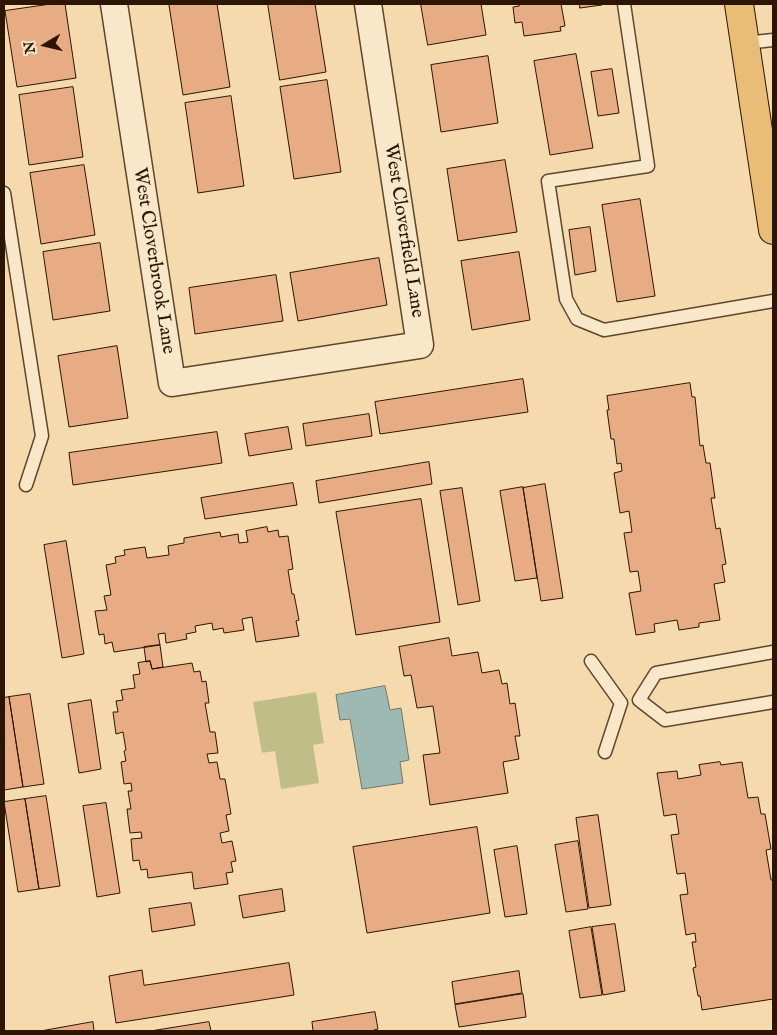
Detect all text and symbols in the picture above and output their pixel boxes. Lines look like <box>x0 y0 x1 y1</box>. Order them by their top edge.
north arrow <box>20 20 70 70</box>
text: N <box>20 40 40 55</box>
street label: West Cloverfield Lane <box>378 142 428 320</box>
street label: West Cloverbrook Lane <box>127 166 179 356</box>

